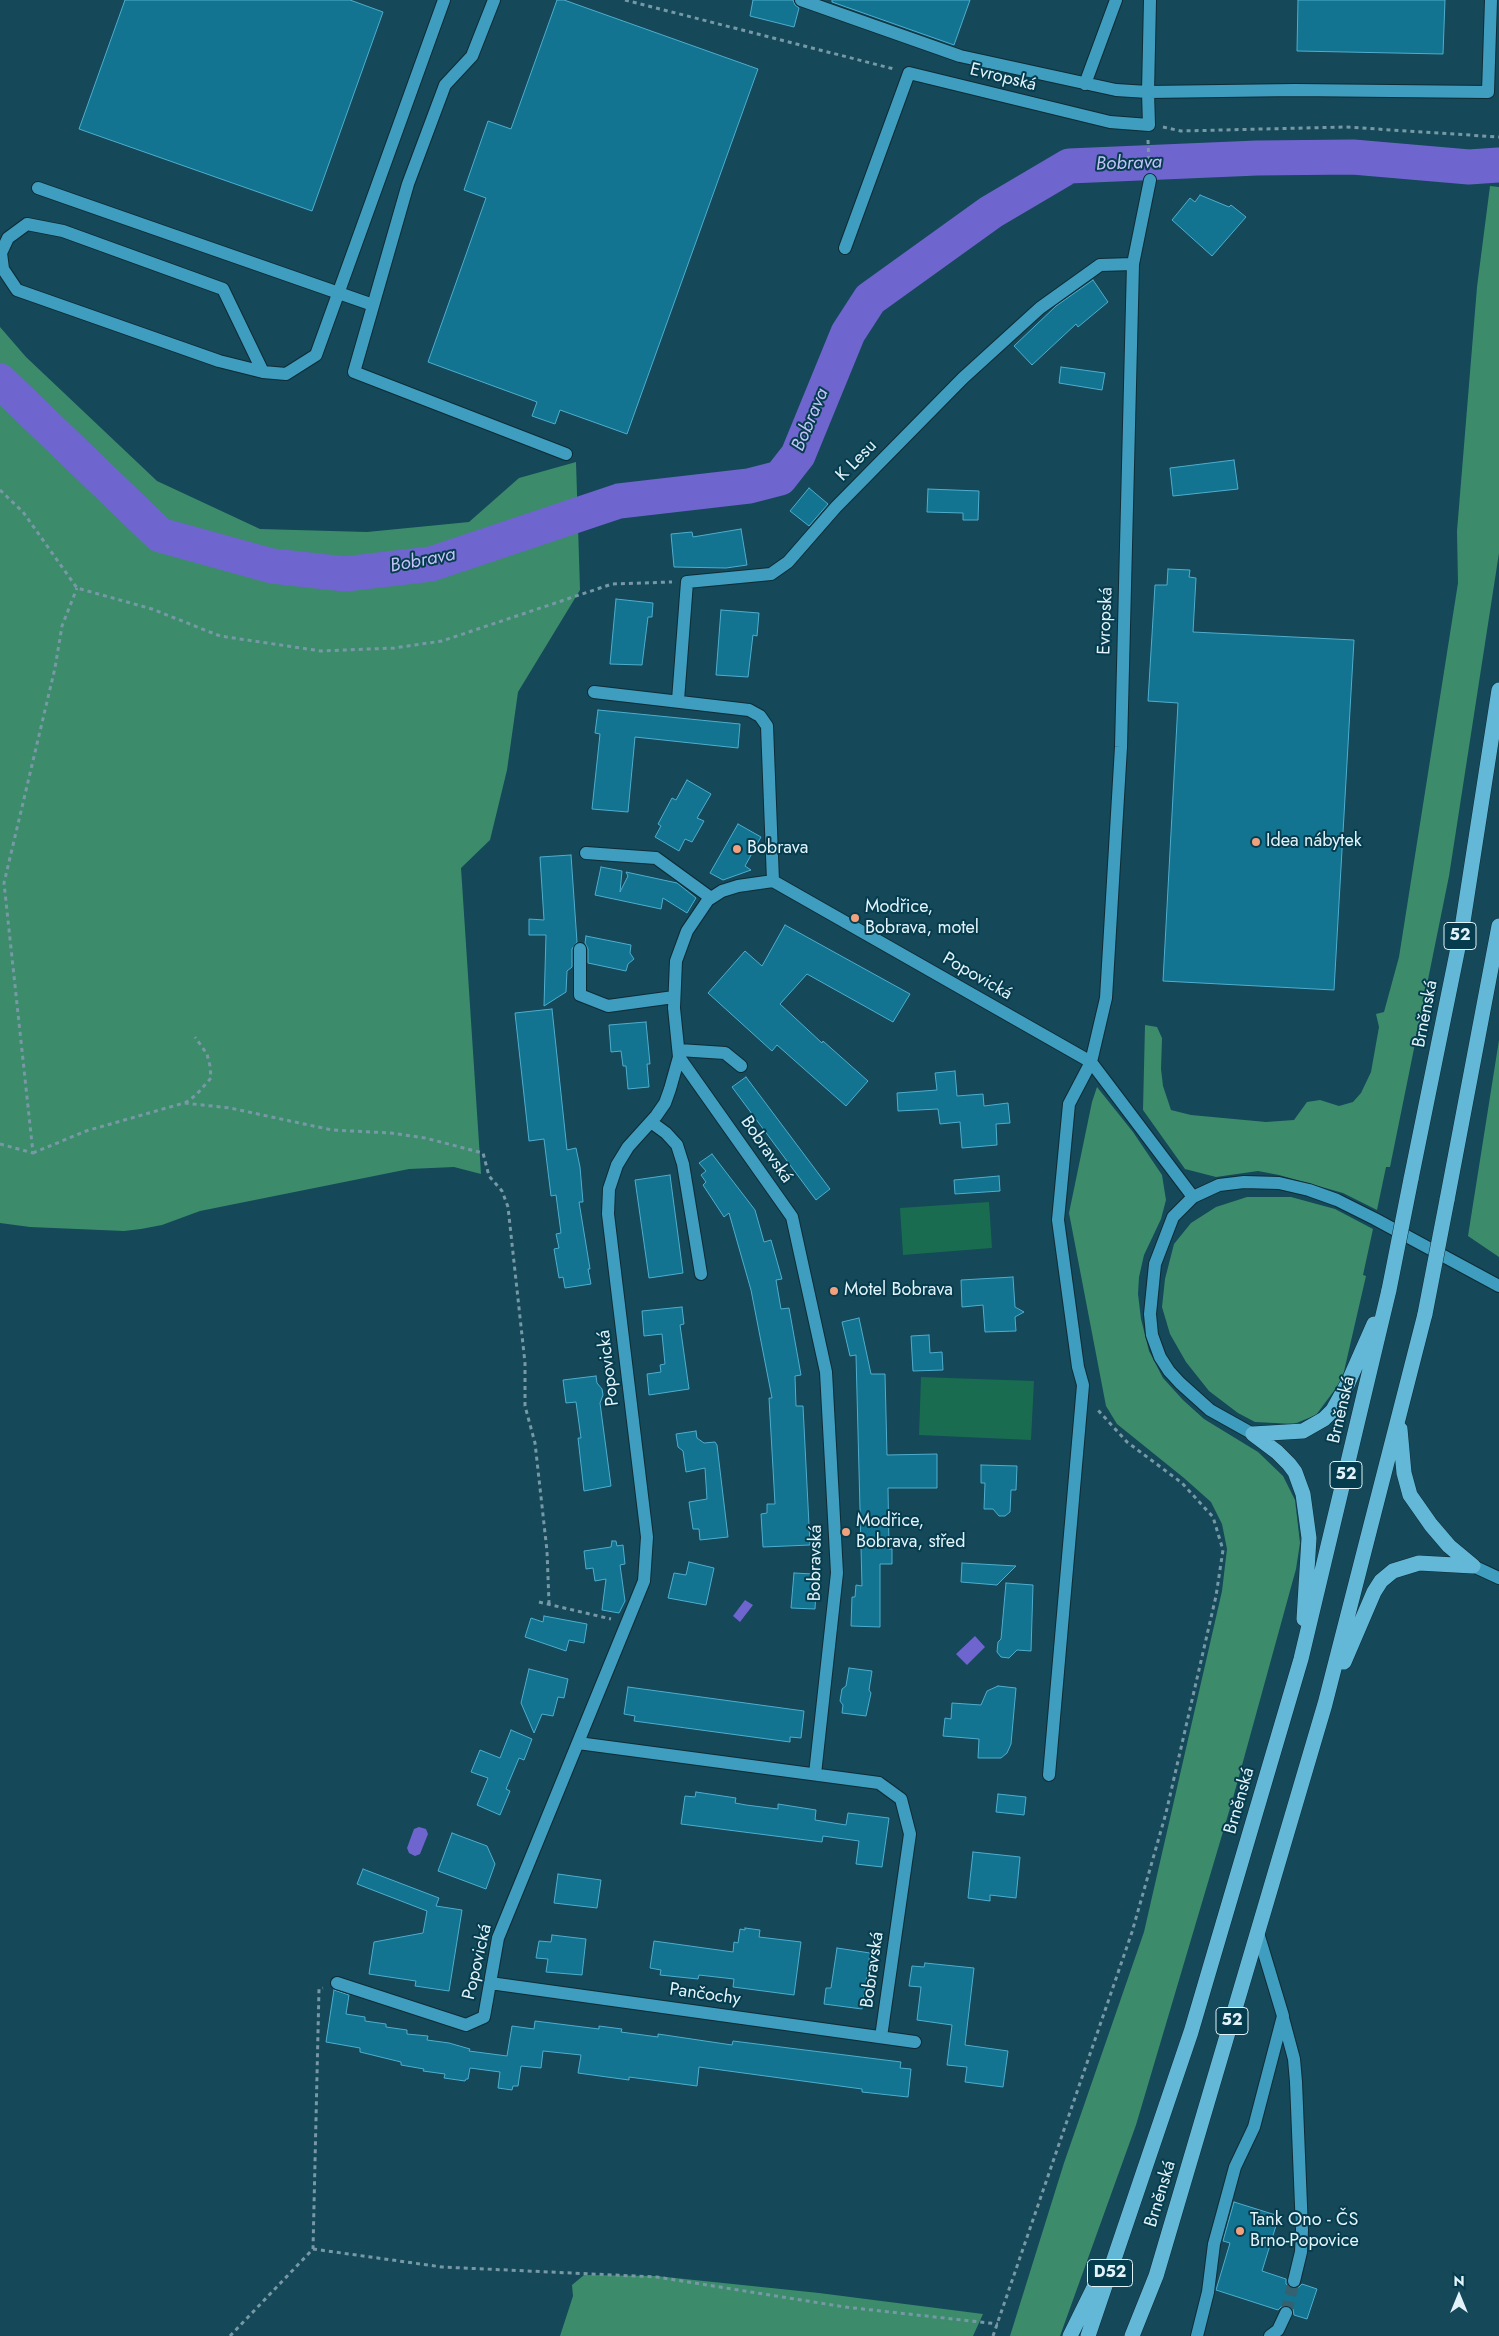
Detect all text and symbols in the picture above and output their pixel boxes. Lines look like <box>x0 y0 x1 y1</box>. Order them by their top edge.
street label: Evropská <box>968 59 1038 97</box>
water label: Bobrava <box>1096 151 1162 177</box>
water label: Bobrava <box>788 385 834 455</box>
street label: K Lesu <box>832 436 882 486</box>
water label: Bobrava <box>388 543 458 579</box>
street label: Evropská <box>1094 587 1118 655</box>
place label: Idea nábytek <box>1266 831 1362 853</box>
marker: Idea nábytek <box>1250 836 1262 848</box>
place label: Bobrava <box>747 838 808 860</box>
marker: Bobrava <box>731 843 743 855</box>
place label: Modřice, Bobrava, motel <box>865 897 979 940</box>
marker: Modřice, Bobrava, motel <box>849 912 861 924</box>
road number: 52 <box>1444 922 1476 949</box>
street label: Popovická <box>938 948 1016 1006</box>
street label: Brněnská <box>1409 978 1443 1050</box>
street label: Bobravská <box>735 1112 797 1188</box>
place label: Motel Bobrava <box>844 1280 953 1302</box>
marker: Motel Bobrava <box>828 1285 840 1297</box>
street label: Popovická <box>594 1329 624 1407</box>
street label: Brněnská <box>1324 1374 1360 1446</box>
road number: 52 <box>1330 1462 1362 1488</box>
place label: Modřice, Bobrava, střed <box>856 1511 965 1554</box>
street label: Bobravská <box>805 1524 827 1602</box>
marker: Modřice, Bobrava, střed <box>840 1526 852 1538</box>
street label: Brněnská <box>1220 1765 1260 1837</box>
street label: Popovická <box>459 1922 497 2002</box>
street label: Bobravská <box>857 1931 889 2009</box>
street label: Pančochy <box>668 1979 742 2011</box>
road number: 52 <box>1216 2008 1248 2034</box>
street label: Brněnská <box>1141 2158 1181 2230</box>
place label: Tank Ono - ČS Brno-Popovice <box>1250 2210 1359 2252</box>
marker: Tank Ono - ČS Brno-Popovice <box>1234 2225 1246 2237</box>
road number: D52 <box>1088 2260 1132 2286</box>
north arrow <box>1434 2271 1484 2321</box>
text: N <box>1453 2271 1465 2291</box>

